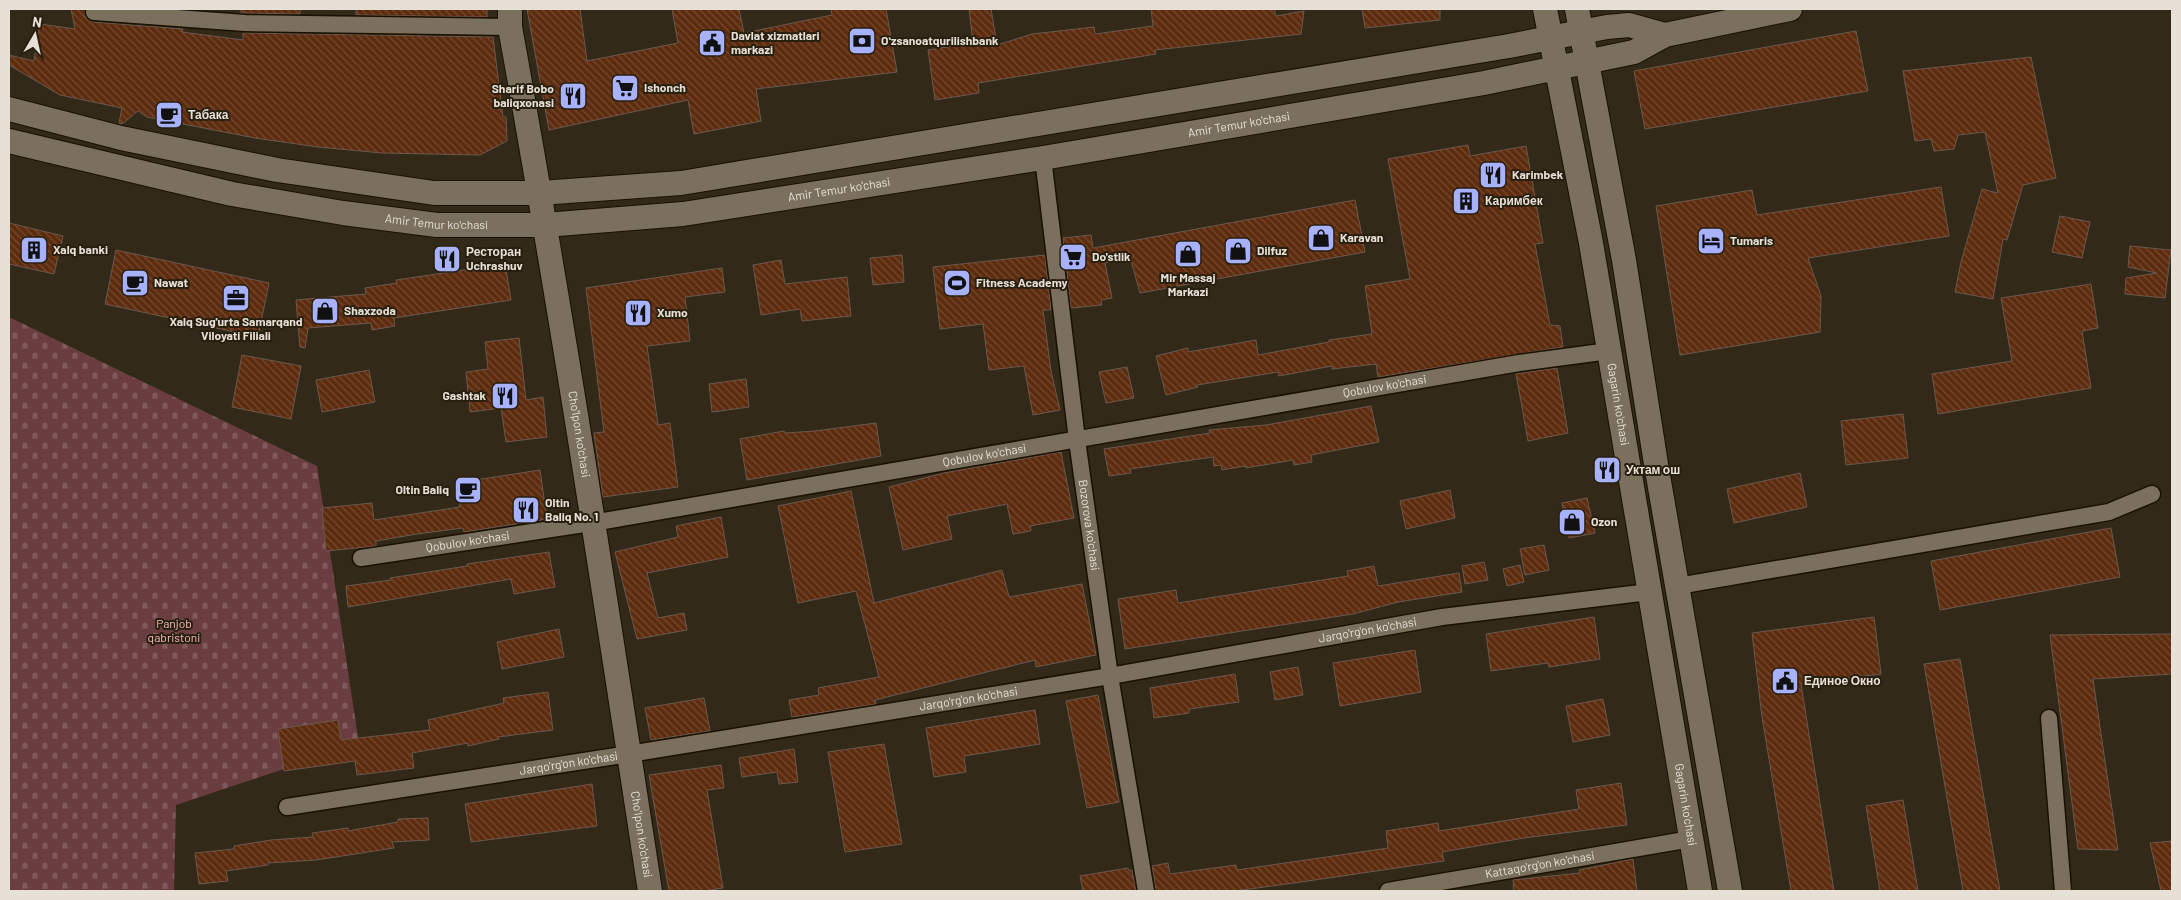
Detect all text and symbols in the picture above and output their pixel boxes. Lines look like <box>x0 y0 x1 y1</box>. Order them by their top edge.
north arrow <box>10 10 60 60</box>
text: N <box>31 13 43 31</box>
bank icon: Oʻzsanoatqurilishbank <box>847 26 877 56</box>
public building icon: Davlat xizmatlari markazi <box>697 28 727 58</box>
place label: Davlat xizmatlari markazi <box>731 28 820 56</box>
place label: Oʻzsanoatqurilishbank <box>881 33 999 47</box>
supermarket icon: Ishonch <box>610 73 640 103</box>
place label: Ishonch <box>644 80 686 94</box>
place label: Sharif Bobo baliqxonasi <box>492 81 554 109</box>
restaurant icon: Sharif Bobo baliqxonasi <box>558 81 588 111</box>
cafe icon: Табака <box>154 100 184 130</box>
place label: Табака <box>188 107 229 121</box>
street label: Amir Temur ko'chasi <box>1186 108 1291 139</box>
restaurant icon: Karimbek <box>1478 160 1508 190</box>
place label: Karimbek <box>1512 167 1564 181</box>
street label: Amir Temur ko'chasi <box>787 174 891 204</box>
building icon: Каримбек <box>1451 186 1481 216</box>
place label: Каримбек <box>1485 193 1544 208</box>
street label: Amir Temur ko'chasi <box>384 210 488 231</box>
shop icon: Karavan <box>1306 223 1336 253</box>
hotel icon: Tumaris <box>1696 226 1726 256</box>
place label: Karavan <box>1340 230 1383 244</box>
place label: Tumaris <box>1730 233 1773 247</box>
building icon: Xalq banki <box>19 235 49 265</box>
shop icon: Dilfuz <box>1223 236 1253 266</box>
shop icon: Mir Massaj Markazi <box>1173 239 1203 269</box>
place label: Xalq banki <box>53 242 108 256</box>
supermarket icon: Do'stlik <box>1058 242 1088 272</box>
place label: Dilfuz <box>1257 243 1288 257</box>
restaurant icon: Ресторан Uchrashuv <box>432 244 462 274</box>
place label: Ресторан Uchrashuv <box>466 244 523 272</box>
place label: Do'stlik <box>1092 249 1131 263</box>
cafe icon: Nawat <box>120 268 150 298</box>
sports icon: Fitness Academy <box>942 268 972 298</box>
place label: Mir Massaj Markazi <box>1161 270 1215 298</box>
place label: Nawat <box>154 275 188 289</box>
place label: Fitness Academy <box>976 275 1067 289</box>
office icon: Xalq Sug'urta Samarqand Viloyati Filiali <box>221 283 251 313</box>
shop icon: Shaxzoda <box>310 296 340 326</box>
restaurant icon: Xumo <box>623 298 653 328</box>
place label: Shaxzoda <box>344 303 396 317</box>
place label: Xumo <box>657 305 688 319</box>
place label: Xalq Sug'urta Samarqand Viloyati Filiali <box>169 314 303 342</box>
street label: Gagarin ko'chasi <box>1605 362 1633 446</box>
street label: Qobulov ko'chasi <box>1342 371 1427 399</box>
restaurant icon: Gashtak <box>490 381 520 411</box>
place label: Gashtak <box>442 388 487 402</box>
street label: Cho'lpon ko'chasi <box>566 390 594 478</box>
street label: Qobulov ko'chasi <box>942 440 1027 468</box>
restaurant icon: Уктам ош <box>1592 455 1622 485</box>
place label: Уктам ош <box>1626 462 1680 476</box>
cafe icon: Oltin Baliq <box>453 475 483 505</box>
street label: Bozorova ko'chasi <box>1077 479 1103 571</box>
place label: Oltin Baliq <box>395 482 449 496</box>
restaurant icon: Oltin Baliq No. 1 <box>511 495 541 525</box>
place label: Oltin Baliq No. 1 <box>545 495 598 523</box>
shop icon: Ozon <box>1557 507 1587 537</box>
place label: Ozon <box>1591 514 1617 528</box>
street label: Qobulov ko'chasi <box>425 527 510 554</box>
street label: Jarqo'rg'on ko'chasi <box>1317 614 1418 645</box>
park label: Panjob qabristoni <box>148 616 200 644</box>
public building icon: Единое Окно <box>1770 666 1800 696</box>
place label: Единое Окно <box>1804 673 1881 688</box>
street label: Jarqo'rg'on ko'chasi <box>918 683 1019 713</box>
street label: Jarqo'rg'on ko'chasi <box>518 748 619 777</box>
street label: Gagarin ko'chasi <box>1673 762 1700 847</box>
street label: Cho'lpon ko'chasi <box>629 790 656 878</box>
street label: Kattaqo'rg'on ko'chasi <box>1484 848 1595 880</box>

